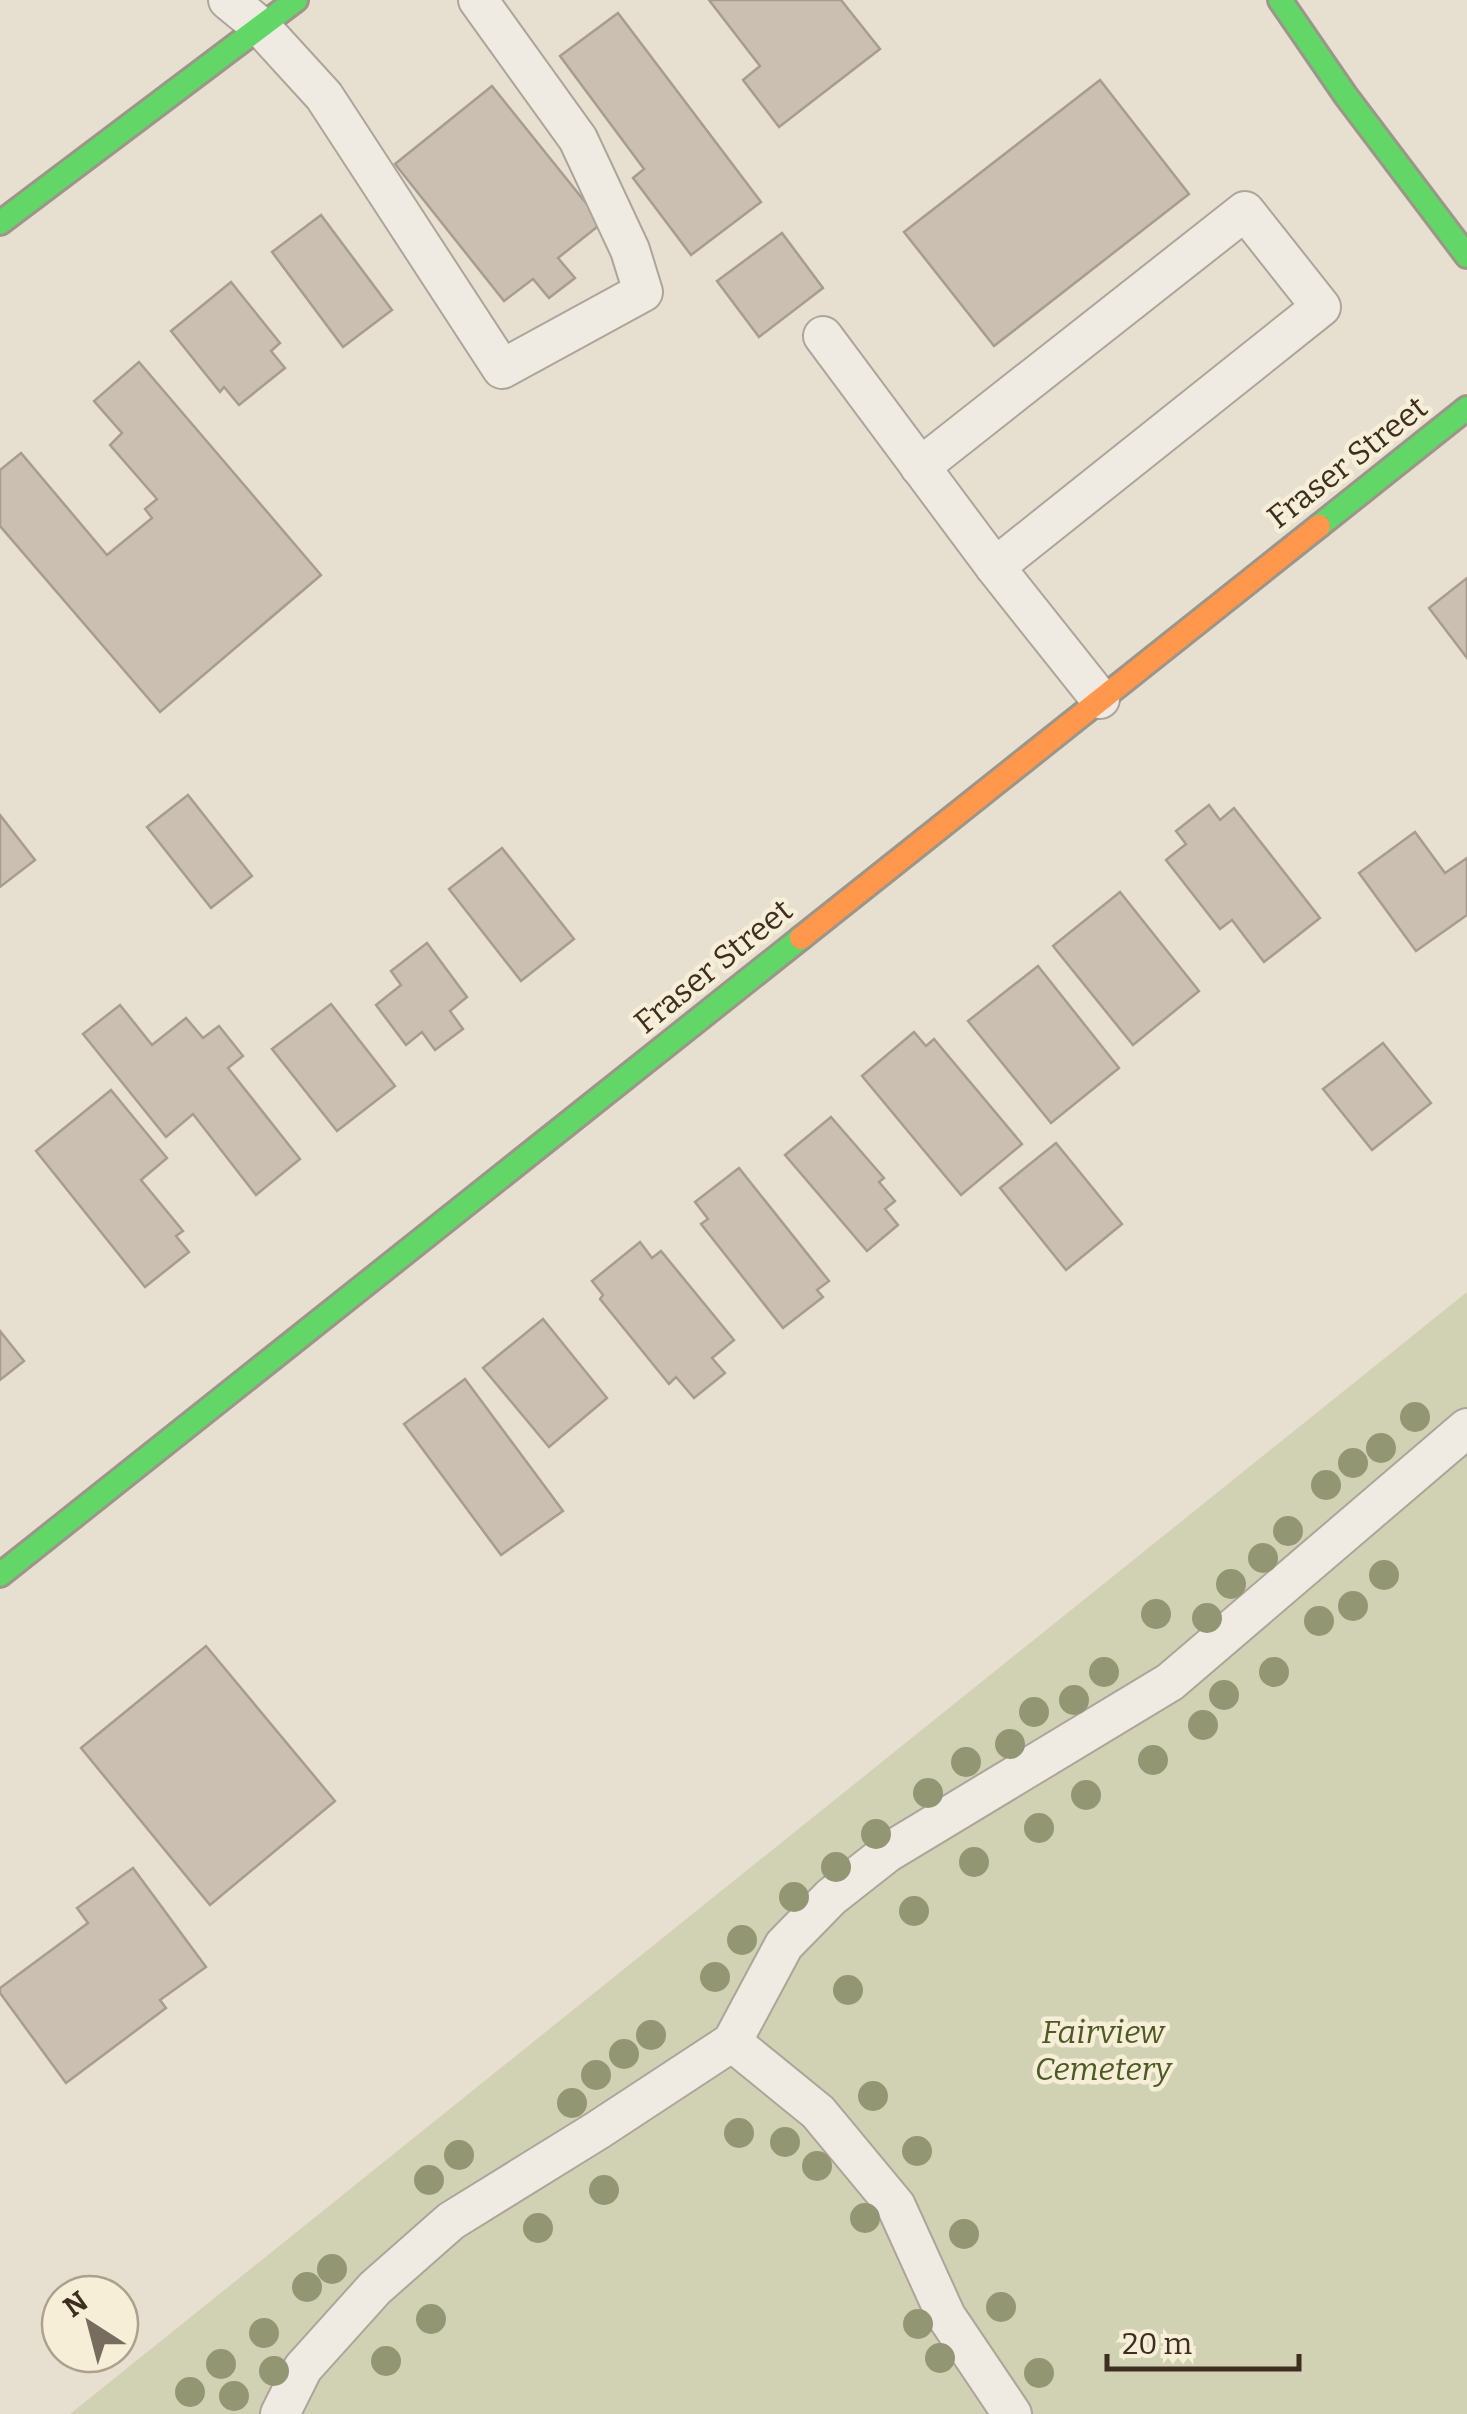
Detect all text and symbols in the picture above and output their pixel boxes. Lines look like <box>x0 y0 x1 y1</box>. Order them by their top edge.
street label: Fraser Street <box>1260 388 1435 536</box>
street label: Fraser Street <box>627 891 800 1041</box>
park label: Fairview Cemetery <box>1035 2013 1173 2088</box>
north arrow <box>40 2274 140 2374</box>
text: N <box>57 2284 94 2324</box>
scale bar <box>1107 2309 1300 2371</box>
text: 20 m <box>1122 2326 1193 2362</box>

